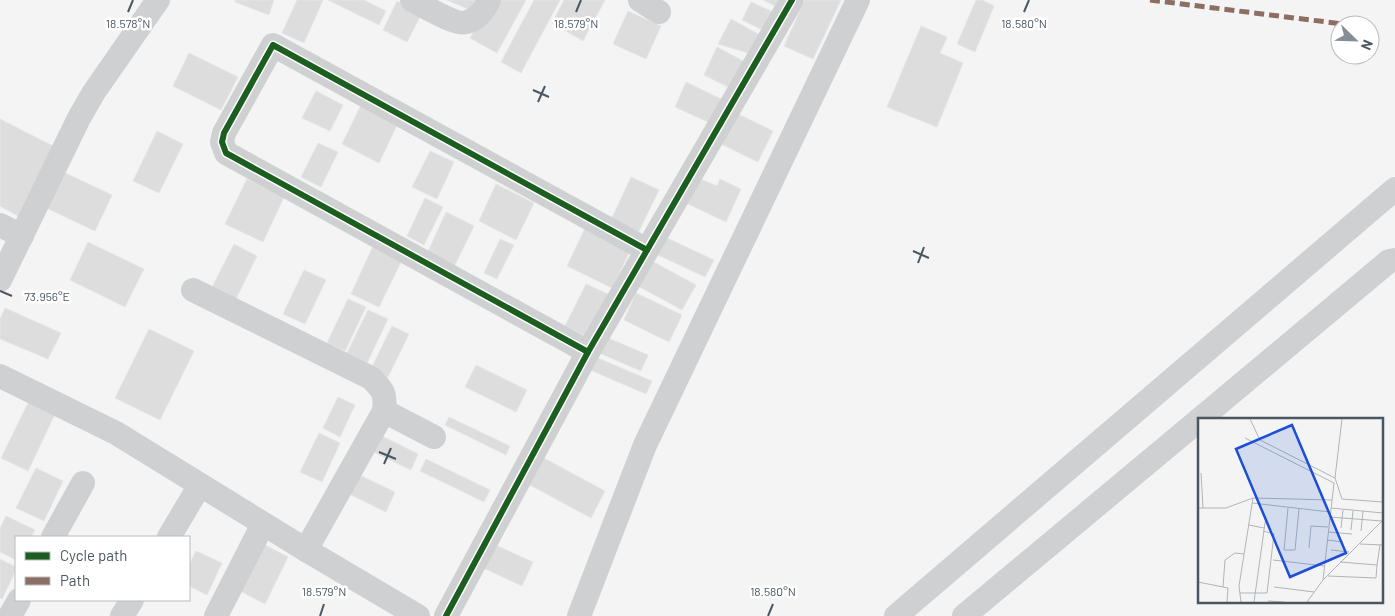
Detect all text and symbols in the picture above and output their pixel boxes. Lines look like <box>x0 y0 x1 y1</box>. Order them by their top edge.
north arrow <box>1330 15 1380 65</box>
text: 18.578°N <box>106 16 150 30</box>
text: 18.579°N <box>554 16 598 30</box>
text: 18.580°N <box>1001 16 1047 30</box>
text: N <box>1358 38 1377 53</box>
text: 73.956°E <box>24 289 70 303</box>
inset map <box>1198 418 1382 604</box>
legend <box>15 536 190 601</box>
text: Cycle path <box>60 546 127 564</box>
text: Path <box>60 571 90 589</box>
text: 18.579°N <box>302 584 346 598</box>
text: 18.580°N <box>750 584 796 598</box>

